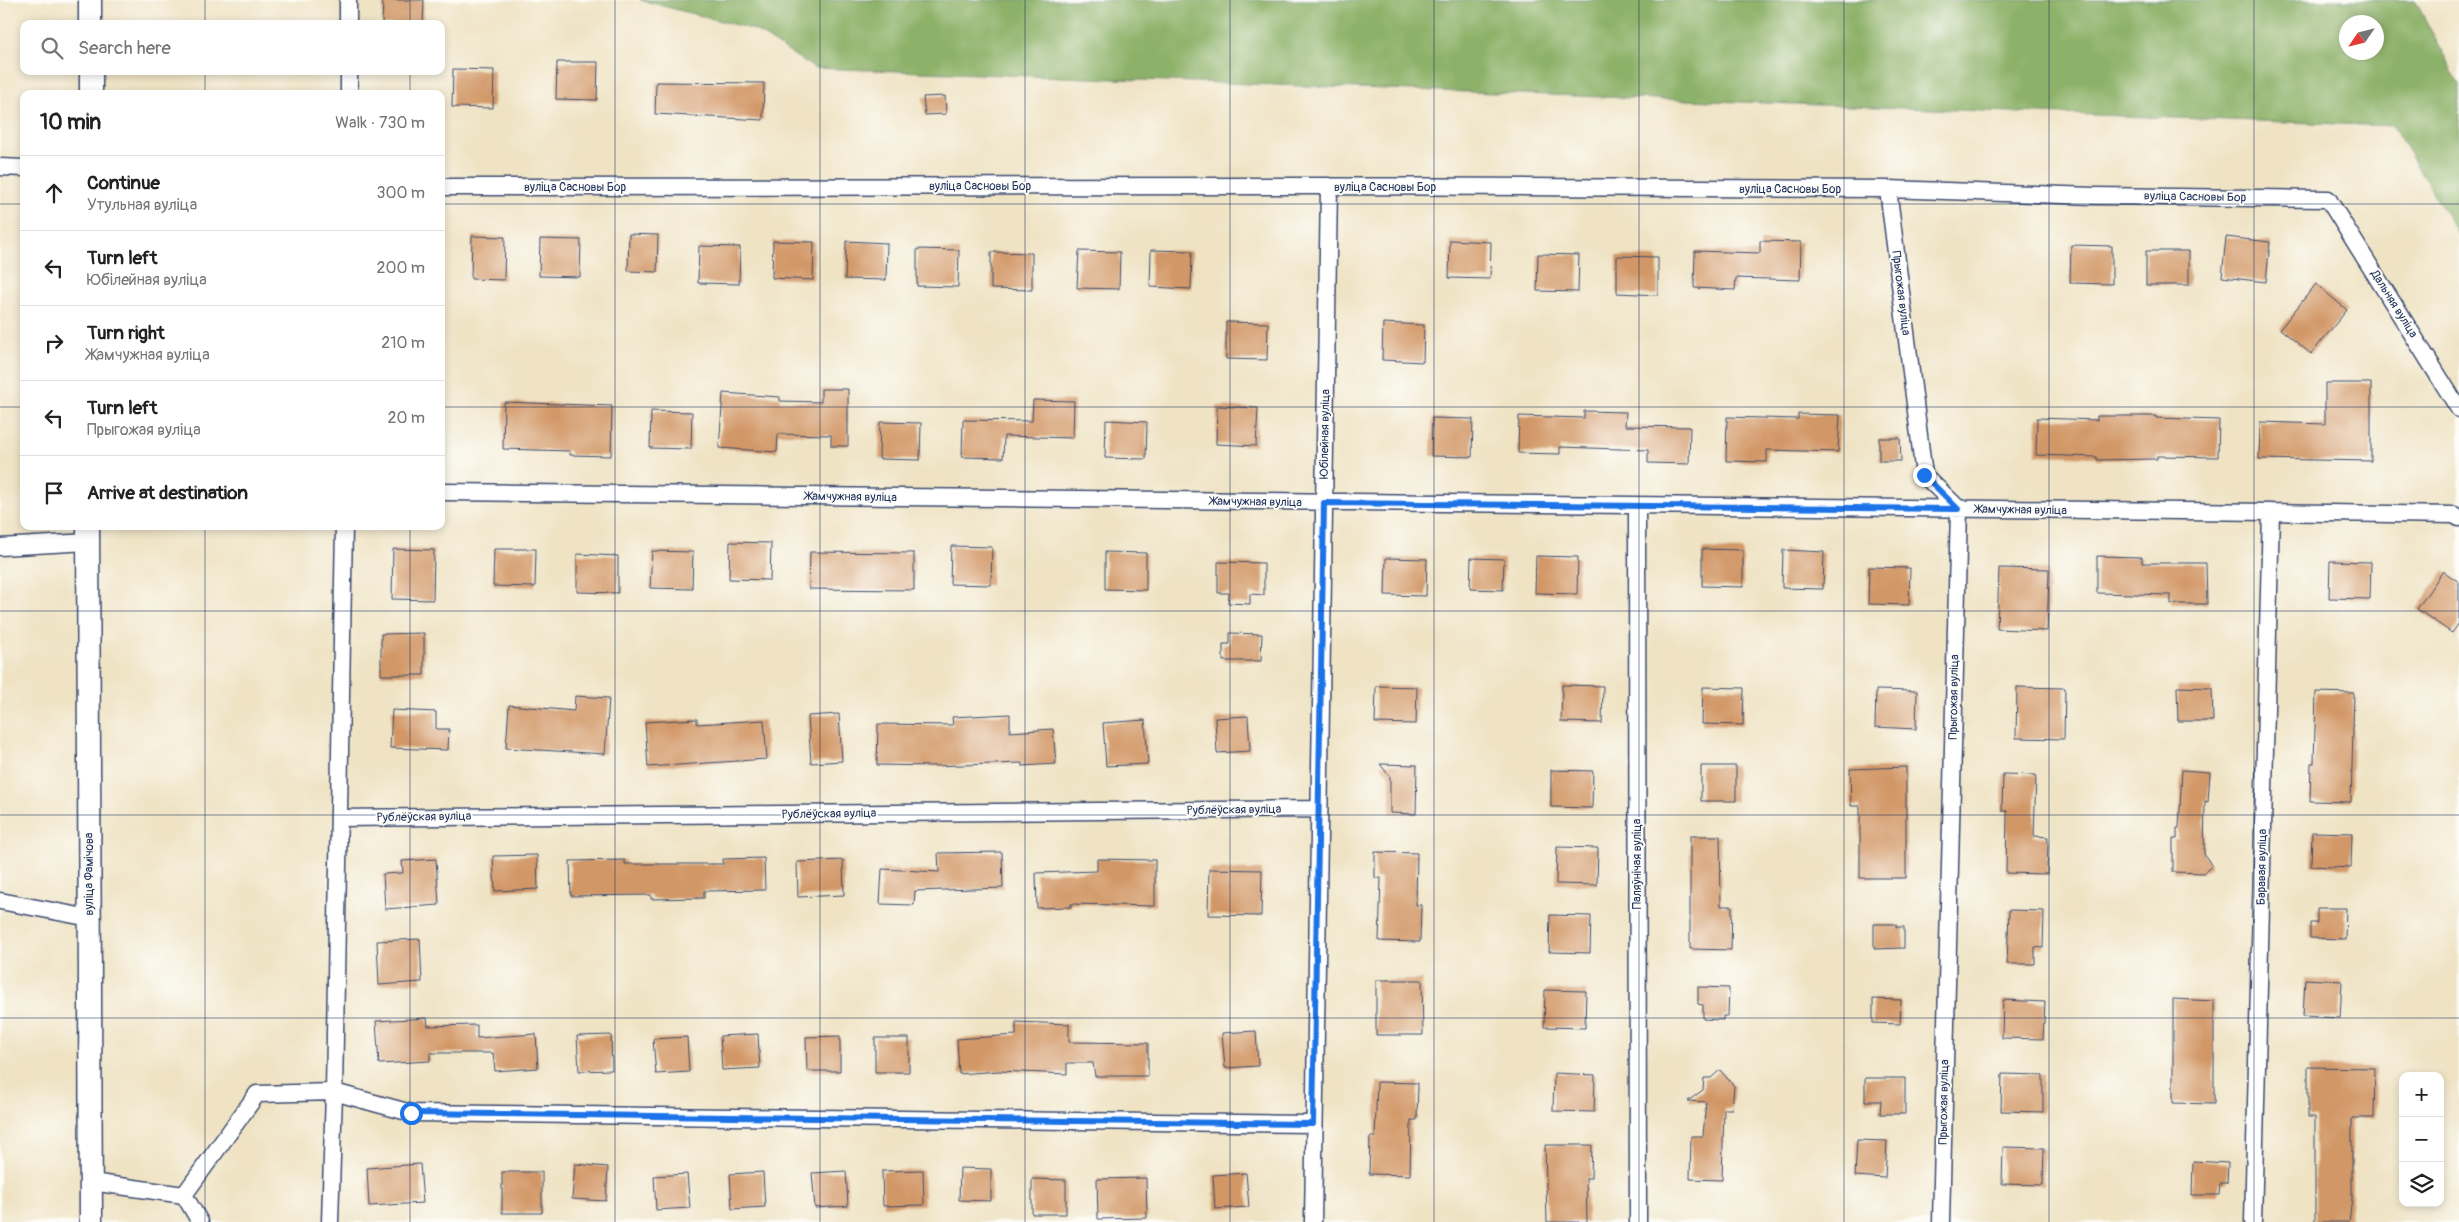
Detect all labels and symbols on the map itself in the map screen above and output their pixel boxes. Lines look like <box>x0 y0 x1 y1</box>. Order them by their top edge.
north arrow <box>2339 15 2384 60</box>
street label: вуліца Сасновы Бор <box>929 179 1031 194</box>
street label: вуліца Сасновы Бор <box>524 180 626 195</box>
street label: вуліца Сасновы Бор <box>1334 180 1436 195</box>
street label: вуліца Сасновы Бор <box>1739 182 1841 197</box>
street label: вуліца Сасновы Бор <box>2144 189 2247 205</box>
street label: Прыгожая вуліца <box>1888 250 1914 337</box>
street label: Дальняя вуліца <box>2367 266 2421 341</box>
street label: Юбілейная вуліца <box>1317 389 1333 479</box>
route end <box>1913 464 1936 487</box>
street label: Жамчужная вуліца <box>803 489 898 505</box>
street label: Жамчужная вуліца <box>1208 494 1303 510</box>
street label: Жамчужная вуліца <box>1973 502 2068 518</box>
street label: Прыгожая вуліца <box>1946 654 1962 740</box>
street label: Рублёўская вуліца <box>1187 802 1282 818</box>
street label: Рублёўская вуліца <box>782 806 877 822</box>
street label: Рублёўская вуліца <box>377 809 472 825</box>
street label: Паляўнічая вуліца <box>1630 818 1645 909</box>
street label: Баравая вуліца <box>2254 828 2270 905</box>
street label: вуліца Фамічова <box>82 832 97 915</box>
street label: Прыгожая вуліца <box>1936 1059 1952 1145</box>
route start <box>400 1102 423 1125</box>

